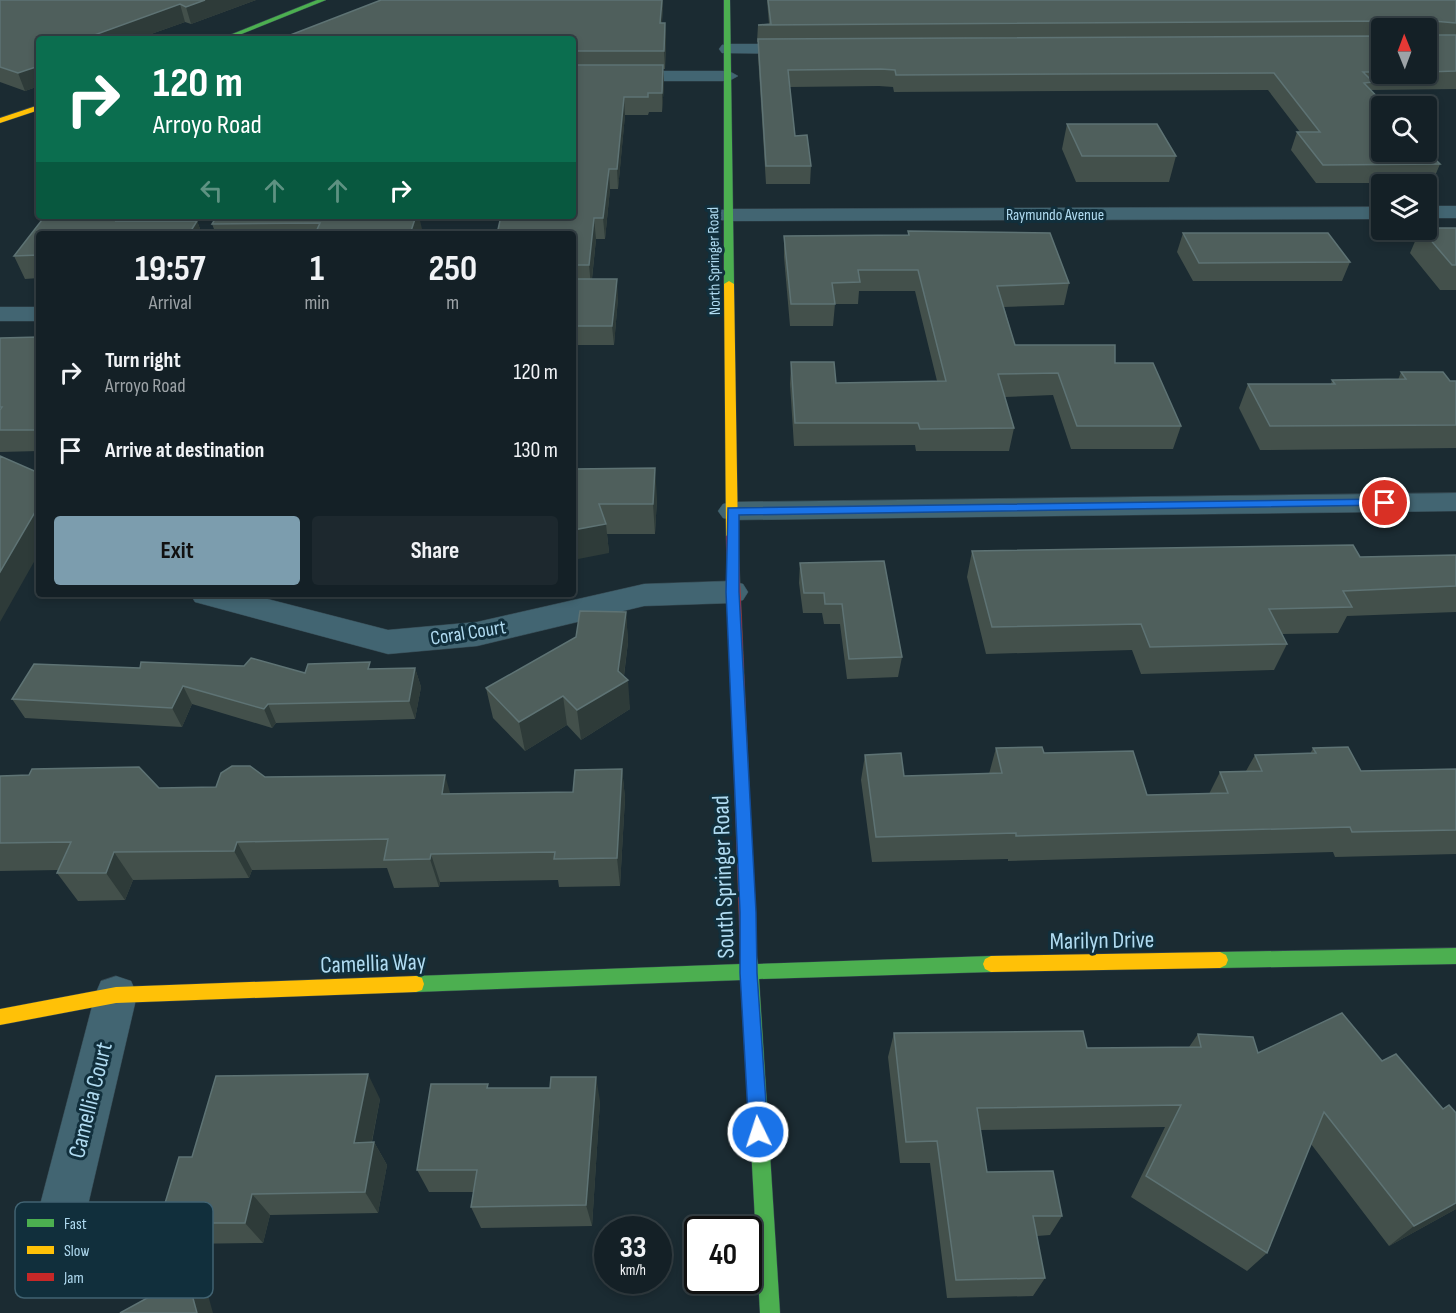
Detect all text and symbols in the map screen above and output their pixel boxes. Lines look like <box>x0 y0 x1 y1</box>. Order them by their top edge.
north arrow <box>1371 18 1437 84</box>
map controls <box>1371 18 1437 240</box>
text: 120 m <box>153 58 243 109</box>
icon: right <box>54 60 132 138</box>
button: search <box>1371 96 1437 162</box>
text: Arroyo Road <box>153 109 262 141</box>
icon: left <box>195 174 228 207</box>
icon: ahead <box>258 174 291 207</box>
icon: ahead <box>321 174 354 207</box>
icon: right <box>384 174 417 207</box>
button: layers <box>1371 174 1437 240</box>
street label: Raymundo Avenue <box>1006 206 1104 225</box>
street label: North Springer Road <box>704 207 725 315</box>
text: 19:57 <box>135 248 206 291</box>
text: 1 <box>310 248 324 291</box>
text: 250 <box>428 248 477 291</box>
text: Arrival <box>149 291 192 315</box>
text: min <box>304 291 330 315</box>
text: m <box>446 291 459 315</box>
text: Turn right <box>105 347 181 374</box>
icon: right <box>54 356 87 389</box>
text: 120 m <box>514 359 558 386</box>
text: Arroyo Road <box>105 374 186 398</box>
icon: arrive <box>54 434 87 467</box>
text: Arrive at destination <box>105 437 264 464</box>
text: 130 m <box>514 437 558 464</box>
pin <box>1359 477 1410 528</box>
icon: arrive <box>1368 486 1401 519</box>
button: Exit <box>54 516 300 585</box>
button: Share <box>312 516 558 585</box>
street label: Coral Court <box>429 615 508 651</box>
street label: South Springer Road <box>706 795 741 959</box>
street label: Marilyn Drive <box>1049 925 1155 956</box>
street label: Camellia Way <box>320 947 426 980</box>
street label: Camellia Court <box>62 1039 119 1161</box>
position arrow <box>726 1100 790 1164</box>
legend <box>15 1202 213 1298</box>
text: Fast <box>64 1215 87 1234</box>
speed limit sign: 40 <box>684 1216 762 1294</box>
text: 33 <box>620 1230 646 1266</box>
text: Slow <box>64 1242 89 1261</box>
text: km/h <box>620 1261 646 1280</box>
text: Jam <box>63 1269 84 1288</box>

